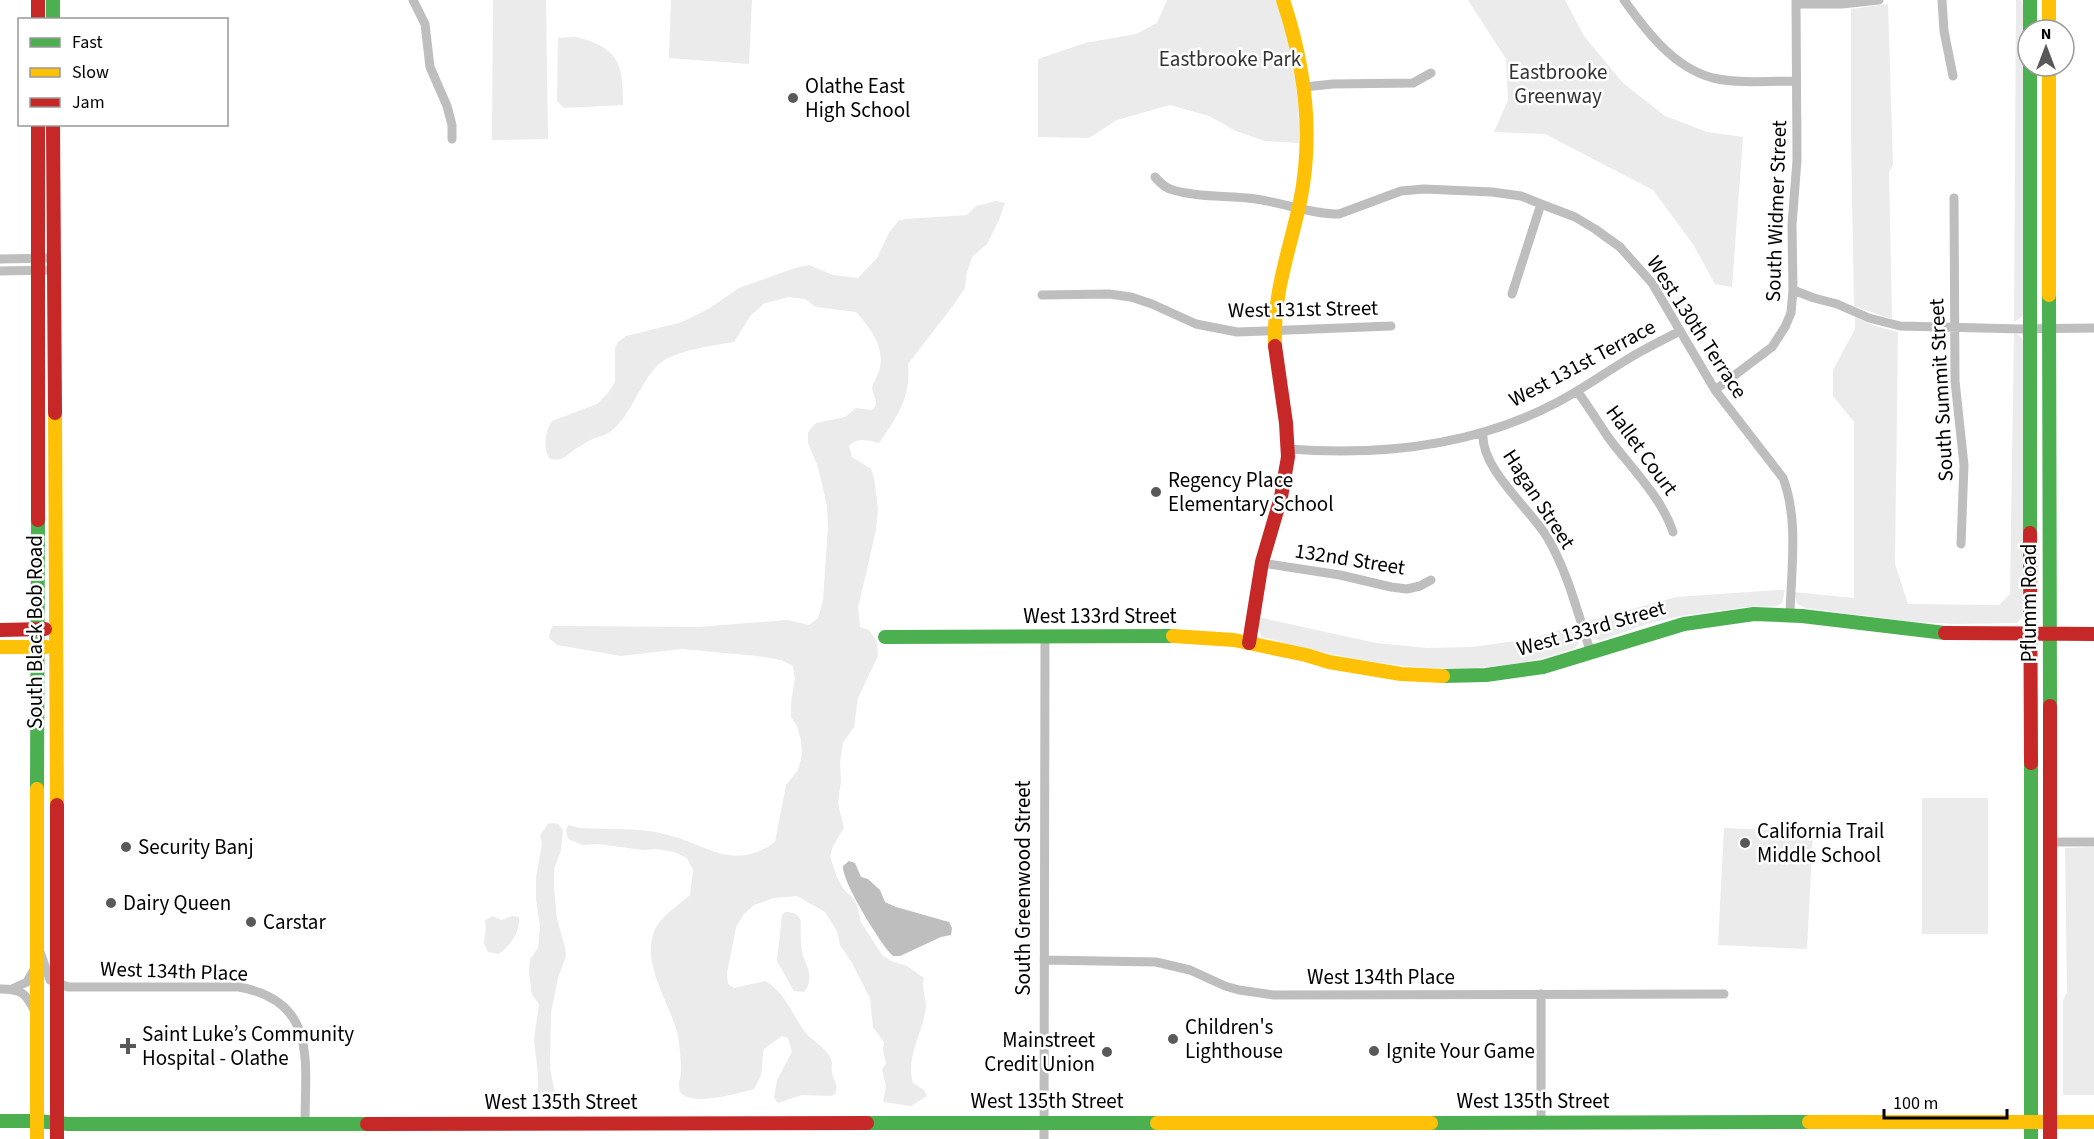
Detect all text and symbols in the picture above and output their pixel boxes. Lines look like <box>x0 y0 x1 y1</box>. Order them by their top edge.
legend <box>18 18 228 126</box>
north arrow <box>2016 18 2076 78</box>
text: N <box>2041 23 2051 45</box>
text: Fast <box>72 30 103 55</box>
park label: Eastbrooke Park <box>1159 44 1302 74</box>
park label: Eastbrooke Greenway <box>1508 57 1608 111</box>
text: Slow <box>72 60 109 85</box>
place label: Olathe East High School <box>805 71 910 125</box>
text: Jam <box>72 90 105 115</box>
marker: Olathe East High School <box>786 91 800 105</box>
street label: South Widmer Street <box>1758 120 1794 302</box>
street label: West 130th Terrace <box>1639 250 1755 404</box>
street label: West 131st Street <box>1228 293 1378 325</box>
street label: South Summit Street <box>1921 298 1961 482</box>
street label: West 131st Terrace <box>1503 312 1661 414</box>
street label: Hallet Court <box>1599 398 1685 502</box>
street label: Hagan Street <box>1496 443 1582 555</box>
place label: Regency Place Elementary School <box>1168 465 1334 519</box>
marker: Regency Place Elementary School <box>1149 485 1163 499</box>
street label: South Black Bob Road <box>20 535 50 729</box>
street label: 132nd Street <box>1293 535 1407 583</box>
street label: Pflumm Road <box>2014 544 2044 662</box>
street label: West 133rd Street <box>1513 592 1669 664</box>
street label: West 133rd Street <box>1023 601 1177 631</box>
street label: South Greenwood Street <box>1008 780 1038 996</box>
place label: California Trail Middle School <box>1757 816 1884 870</box>
place label: Security Banj <box>138 832 254 862</box>
marker: California Trail Middle School <box>1738 836 1752 850</box>
marker: Security Banj <box>119 840 133 854</box>
place label: Dairy Queen <box>123 888 231 918</box>
marker: Dairy Queen <box>104 896 118 910</box>
place label: Carstar <box>263 907 326 937</box>
marker: Carstar <box>244 915 258 929</box>
street label: West 134th Place <box>100 953 248 989</box>
street label: West 134th Place <box>1307 962 1455 992</box>
place label: Children's Lighthouse <box>1185 1012 1283 1066</box>
place label: Saint Luke’s Community Hospital - Olathe <box>142 1019 354 1073</box>
place label: Mainstreet Credit Union <box>984 1025 1095 1079</box>
marker: Children's Lighthouse <box>1166 1032 1180 1046</box>
place label: Ignite Your Game <box>1386 1036 1535 1066</box>
marker: Saint Luke’s Community Hospital - Olathe <box>119 1037 137 1055</box>
marker: Ignite Your Game <box>1367 1044 1381 1058</box>
marker: Mainstreet Credit Union <box>1100 1045 1114 1059</box>
scale bar <box>1884 1082 2007 1120</box>
street label: West 135th Street <box>970 1086 1124 1116</box>
street label: West 135th Street <box>1456 1086 1610 1116</box>
street label: West 135th Street <box>484 1087 638 1117</box>
text: 100 m <box>1893 1091 1938 1116</box>

